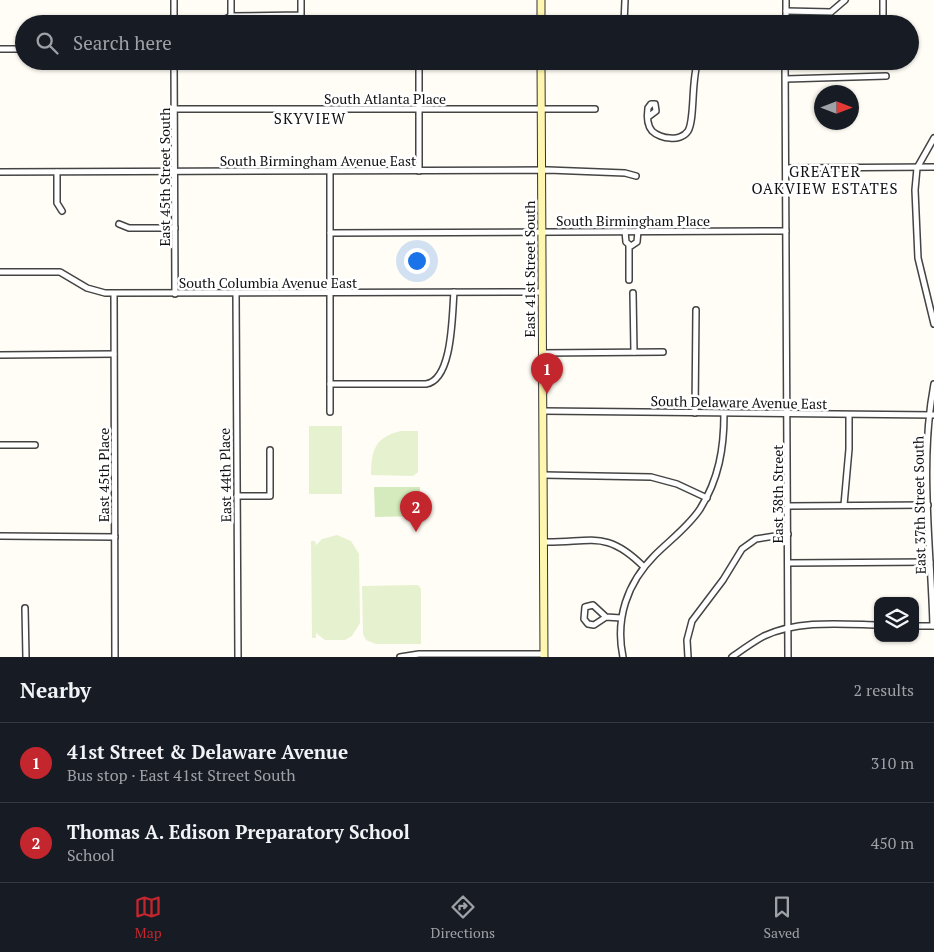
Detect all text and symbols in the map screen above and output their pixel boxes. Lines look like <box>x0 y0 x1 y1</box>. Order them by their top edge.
search box <box>15 15 919 70</box>
icon: search <box>33 29 61 57</box>
text: Search here <box>73 30 172 55</box>
north arrow <box>814 85 859 130</box>
street label: South Atlanta Place <box>324 89 446 108</box>
street label: East 45th Street South <box>155 107 174 247</box>
district label: SKYVIEW <box>274 108 346 128</box>
street label: South Birmingham Avenue East <box>220 151 417 170</box>
district label: GREATER OAKVIEW ESTATES <box>751 161 899 198</box>
street label: East 41st Street South <box>520 201 539 337</box>
street label: South Birmingham Place <box>556 211 710 230</box>
your location <box>404 248 430 274</box>
street label: South Columbia Avenue East <box>179 273 358 292</box>
pin: 1 <box>531 353 563 394</box>
street label: South Delaware Avenue East <box>650 391 828 413</box>
street label: East 45th Place <box>94 428 113 522</box>
street label: East 44th Place <box>215 428 235 522</box>
street label: East 37th Street South <box>908 436 930 574</box>
street label: East 38th Street <box>768 444 787 543</box>
pin: 2 <box>400 491 432 532</box>
map controls <box>874 597 919 642</box>
button: layers <box>874 597 919 642</box>
text: Nearby <box>20 676 91 704</box>
text: 2 results <box>854 679 914 701</box>
text: 41st Street & Delaware Avenue <box>67 739 348 764</box>
text: 1 <box>31 752 41 774</box>
text: 310 m <box>871 752 914 774</box>
text: Bus stop · East 41st Street South <box>67 764 296 786</box>
text: Thomas A. Edison Preparatory School <box>67 819 410 844</box>
text: 2 <box>31 832 41 854</box>
text: 450 m <box>871 832 914 854</box>
text: School <box>67 844 115 866</box>
tab: Map <box>134 893 162 942</box>
tab: Directions <box>431 893 495 942</box>
tab: Saved <box>764 893 800 942</box>

